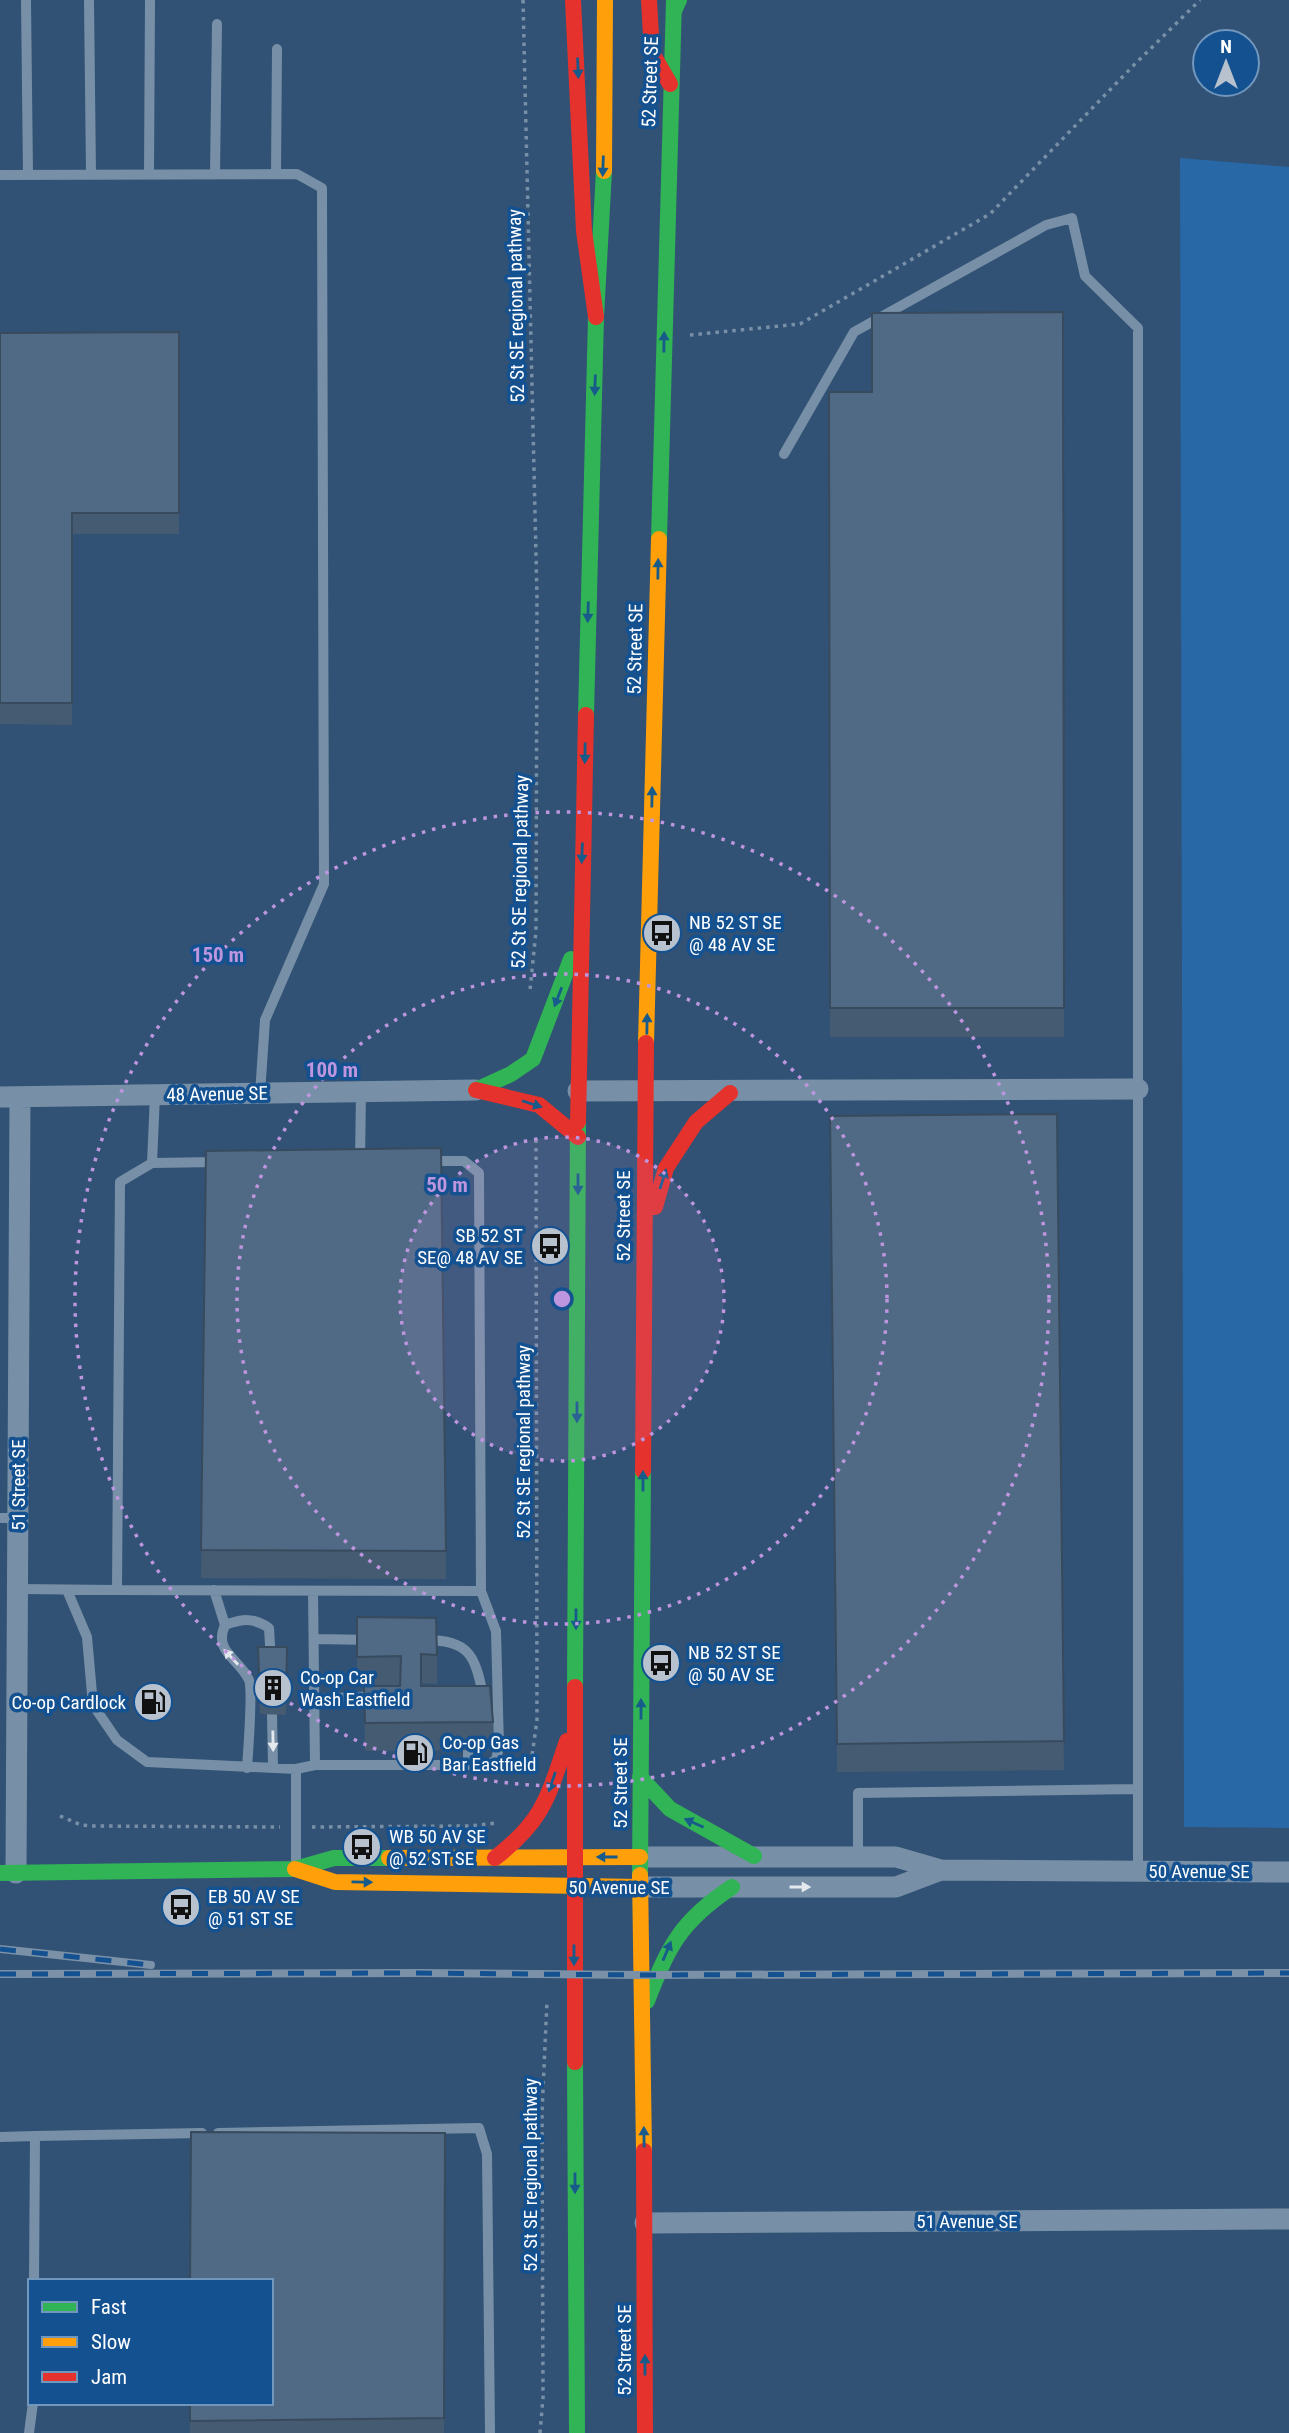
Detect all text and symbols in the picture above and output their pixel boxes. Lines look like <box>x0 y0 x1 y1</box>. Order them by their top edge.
north arrow <box>1191 28 1261 98</box>
text: N <box>1220 35 1232 58</box>
street label: 52 Street SE <box>637 36 663 128</box>
one-way arrow <box>572 57 583 79</box>
one-way arrow <box>598 155 609 177</box>
street label: 52 St SE regional pathway <box>503 209 529 403</box>
one-way arrow <box>658 330 669 352</box>
one-way arrow <box>589 374 600 396</box>
one-way arrow <box>652 558 664 580</box>
one-way arrow <box>583 602 594 624</box>
street label: 52 Street SE <box>623 603 647 695</box>
one-way arrow <box>579 742 590 764</box>
street label: 52 St SE regional pathway <box>507 775 533 969</box>
one-way arrow <box>647 785 658 807</box>
one-way arrow <box>576 842 588 864</box>
place label: NB 52 ST SE @ 48 AV SE <box>689 911 782 956</box>
bus stop icon: NB 52 ST SE @ 48 AV SE <box>641 912 683 954</box>
text: 150 m <box>192 943 244 967</box>
one-way arrow <box>552 987 563 1008</box>
one-way arrow <box>641 1013 653 1035</box>
text: 100 m <box>306 1058 358 1082</box>
street label: 48 Avenue SE <box>166 1082 268 1106</box>
one-way arrow <box>521 1100 542 1110</box>
one-way arrow <box>659 1168 669 1189</box>
street label: 52 Street SE <box>612 1170 635 1262</box>
text: 50 m <box>426 1173 468 1197</box>
one-way arrow <box>572 1173 584 1195</box>
place label: SB 52 ST SE@ 48 AV SE <box>417 1224 523 1269</box>
bus stop icon: SB 52 ST SE@ 48 AV SE <box>529 1225 571 1267</box>
centre of rings <box>550 1287 574 1311</box>
street label: 52 St SE regional pathway <box>512 1345 535 1539</box>
one-way arrow <box>571 1401 583 1423</box>
street label: 51 Street SE <box>7 1439 30 1531</box>
one-way arrow <box>637 1470 649 1492</box>
one-way arrow <box>570 1608 582 1630</box>
place label: NB 52 ST SE @ 50 AV SE <box>688 1641 781 1686</box>
bus stop icon: NB 52 ST SE @ 50 AV SE <box>640 1642 682 1684</box>
one-way arrow <box>224 1649 240 1666</box>
place label: Co-op Car Wash Eastfield <box>300 1666 410 1711</box>
building icon: Co-op Car Wash Eastfield <box>252 1667 294 1709</box>
fuel station icon: Co-op Cardlock <box>132 1681 174 1723</box>
place label: Co-op Cardlock <box>12 1691 126 1714</box>
one-way arrow <box>635 1697 647 1719</box>
one-way arrow <box>267 1731 279 1753</box>
place label: Co-op Gas Bar Eastfield <box>442 1731 536 1776</box>
fuel station icon: Co-op Gas Bar Eastfield <box>394 1732 436 1774</box>
street label: 52 Street SE <box>609 1737 632 1829</box>
one-way arrow <box>546 1771 557 1792</box>
one-way arrow <box>684 1817 704 1829</box>
place label: WB 50 AV SE @ 52 ST SE <box>389 1825 486 1870</box>
bus stop icon: WB 50 AV SE @ 52 ST SE <box>341 1826 383 1868</box>
one-way arrow <box>596 1851 618 1863</box>
street label: 50 Avenue SE <box>1148 1860 1250 1883</box>
street label: 50 Avenue SE <box>568 1876 670 1899</box>
one-way arrow <box>351 1877 373 1888</box>
one-way arrow <box>789 1881 811 1893</box>
place label: EB 50 AV SE @ 51 ST SE <box>208 1885 300 1930</box>
bus stop icon: EB 50 AV SE @ 51 ST SE <box>160 1886 202 1928</box>
one-way arrow <box>662 1940 673 1961</box>
one-way arrow <box>568 1944 580 1966</box>
street label: 52 St SE regional pathway <box>519 2078 542 2272</box>
one-way arrow <box>638 2126 650 2148</box>
one-way arrow <box>569 2172 581 2194</box>
street label: 51 Avenue SE <box>916 2210 1018 2233</box>
legend <box>28 2279 273 2405</box>
text: Fast <box>91 2295 127 2319</box>
street label: 52 Street SE <box>613 2304 636 2396</box>
text: Slow <box>91 2330 131 2354</box>
one-way arrow <box>639 2354 651 2376</box>
text: Jam <box>91 2365 127 2389</box>

